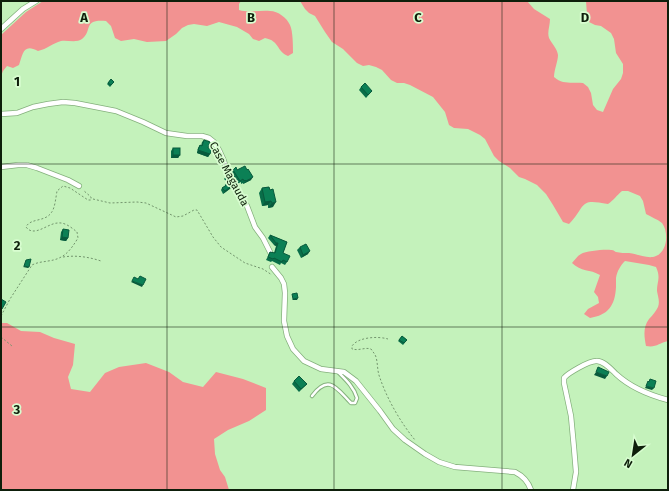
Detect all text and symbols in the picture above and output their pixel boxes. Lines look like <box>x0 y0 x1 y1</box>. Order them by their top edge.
text: A <box>79 10 88 25</box>
text: B <box>247 10 255 25</box>
text: C <box>414 10 422 25</box>
text: D <box>581 10 590 25</box>
text: 1 <box>14 74 20 89</box>
street label: Case Magauda <box>207 140 251 208</box>
text: 2 <box>14 238 21 253</box>
text: 3 <box>13 402 21 417</box>
north arrow <box>613 435 653 475</box>
text: N <box>622 456 635 471</box>

